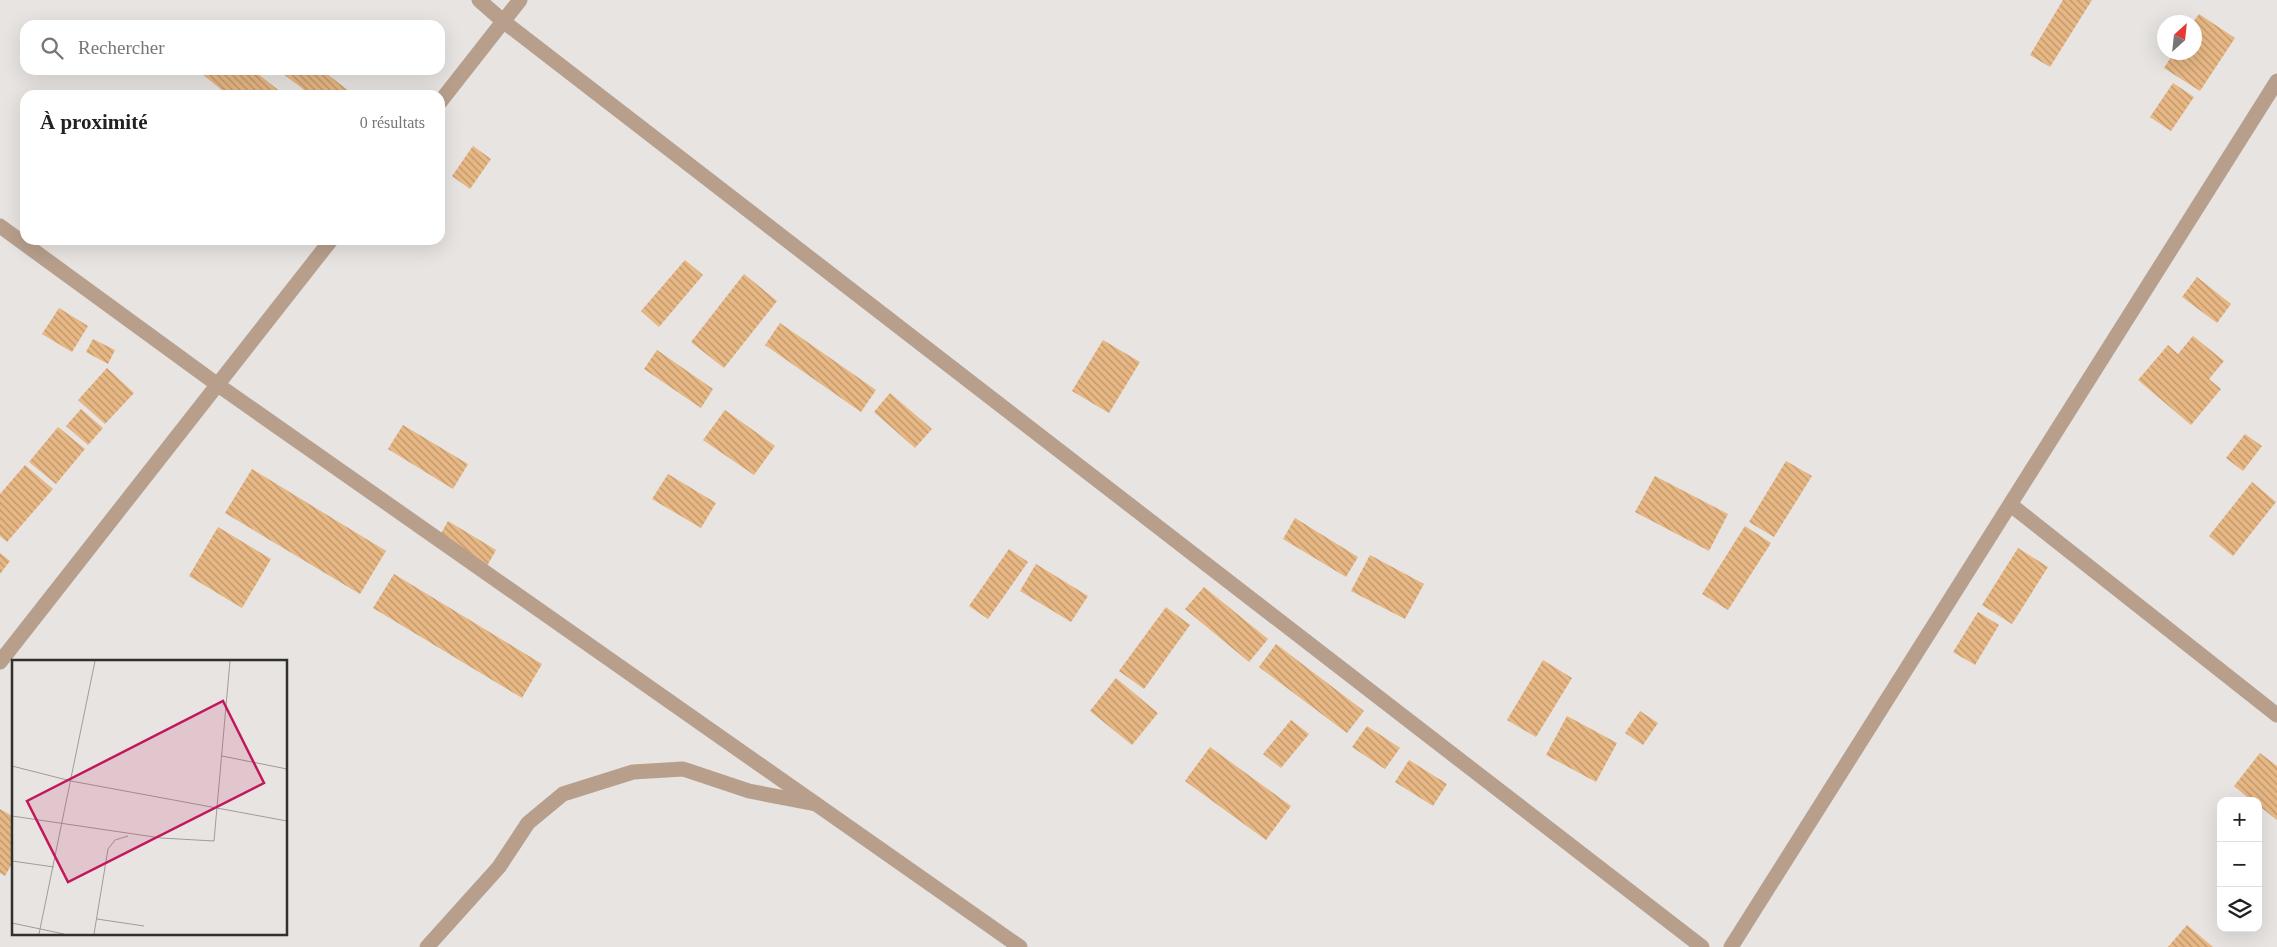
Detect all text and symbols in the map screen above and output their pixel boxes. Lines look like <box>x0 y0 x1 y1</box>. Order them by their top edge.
north arrow <box>2157 15 2202 60</box>
search box <box>20 20 445 75</box>
icon: search <box>38 34 66 62</box>
text: Rechercher <box>78 37 165 58</box>
text: À proximité <box>40 110 148 134</box>
text: 0 résultats <box>360 114 425 131</box>
inset map <box>12 660 288 934</box>
map controls <box>2217 797 2262 932</box>
button: + <box>2217 797 2262 842</box>
button: − <box>2217 842 2262 887</box>
button: layers <box>2217 887 2262 932</box>

